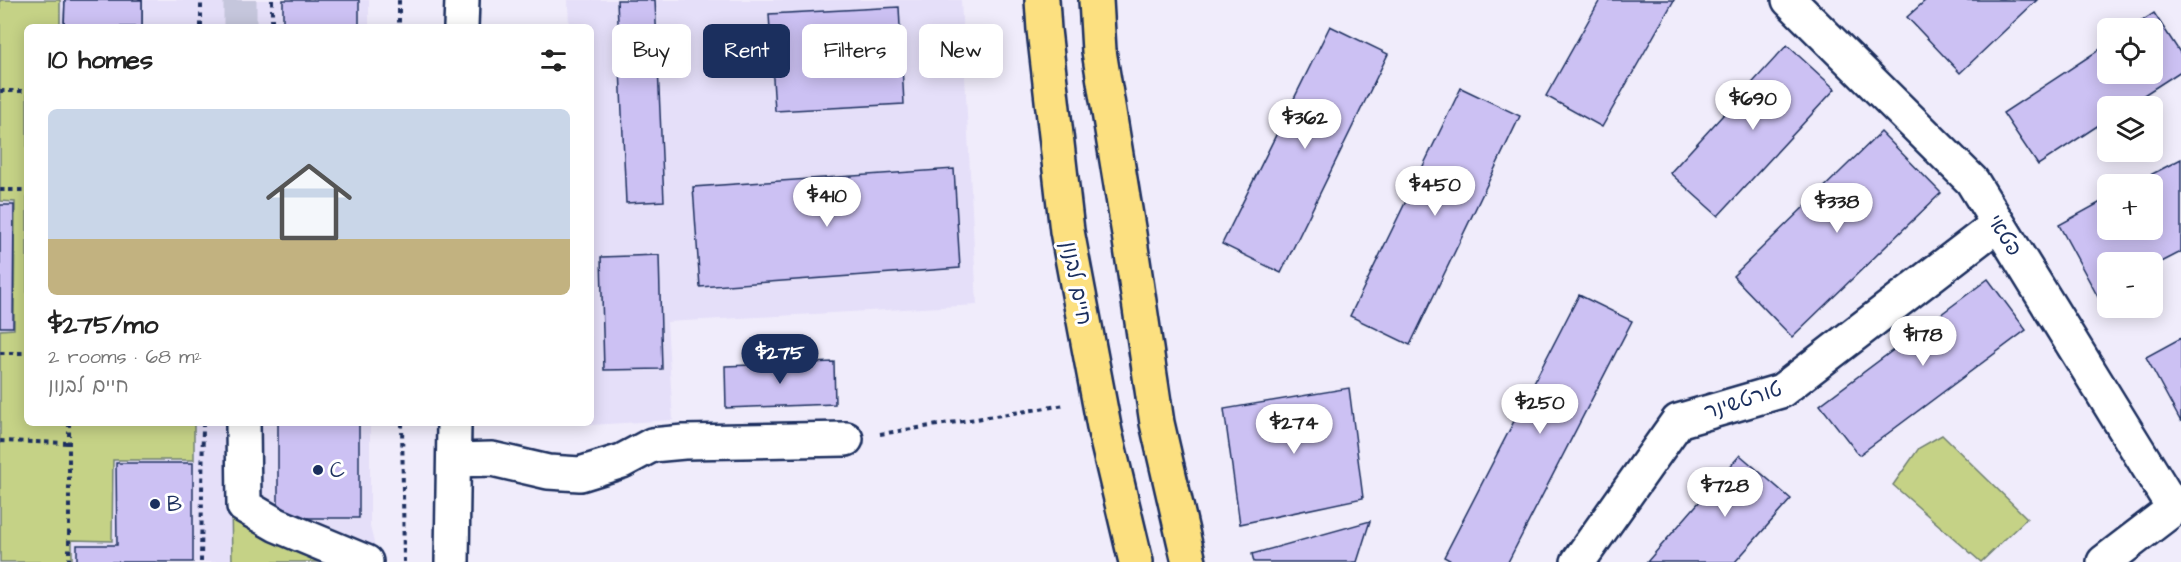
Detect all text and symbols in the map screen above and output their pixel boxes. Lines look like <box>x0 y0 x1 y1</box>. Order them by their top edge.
map controls <box>2097 18 2163 318</box>
button: locate <box>2097 18 2163 84</box>
chip: Buy <box>612 24 691 78</box>
chip: Rent <box>703 24 790 78</box>
chip: Filters <box>802 24 907 78</box>
chip: New <box>919 24 1003 78</box>
text: 10 homes <box>48 42 153 78</box>
icon: filters <box>537 44 570 77</box>
pin: $690 <box>1717 80 1789 131</box>
text: $690 <box>1729 85 1777 113</box>
button: layers <box>2097 96 2163 162</box>
pin: $362 <box>1269 99 1341 150</box>
text: $362 <box>1282 104 1328 132</box>
icon: home <box>255 148 363 256</box>
pin: $450 <box>1399 166 1471 217</box>
text: $450 <box>1409 171 1461 199</box>
button: + <box>2097 174 2163 240</box>
pin: $410 <box>791 177 863 228</box>
text: $410 <box>807 182 847 210</box>
pin: $338 <box>1801 183 1873 234</box>
text: $338 <box>1815 188 1859 216</box>
street label: פטאי <box>1981 209 2029 262</box>
street label: חיים לבנון <box>1054 239 1099 328</box>
button: − <box>2097 252 2163 318</box>
text: $275/mo <box>48 307 158 343</box>
pin: $178 <box>1887 316 1959 367</box>
text: $178 <box>1904 321 1942 349</box>
pin: $275 <box>744 334 816 385</box>
text: $275 <box>755 339 805 367</box>
text: 2 rooms · 68 m² <box>48 343 202 371</box>
text: חיים לבנון <box>48 372 129 400</box>
street label: טורטשינר <box>1700 374 1786 427</box>
pin: $250 <box>1504 384 1576 435</box>
text: $250 <box>1515 389 1565 417</box>
pin: $274 <box>1258 404 1330 455</box>
text: $274 <box>1270 409 1318 437</box>
place label: C <box>330 456 345 485</box>
marker: C <box>311 463 325 477</box>
pin: $728 <box>1689 467 1761 518</box>
text: $728 <box>1701 472 1749 500</box>
place label: B <box>167 490 182 519</box>
marker: B <box>148 497 162 511</box>

